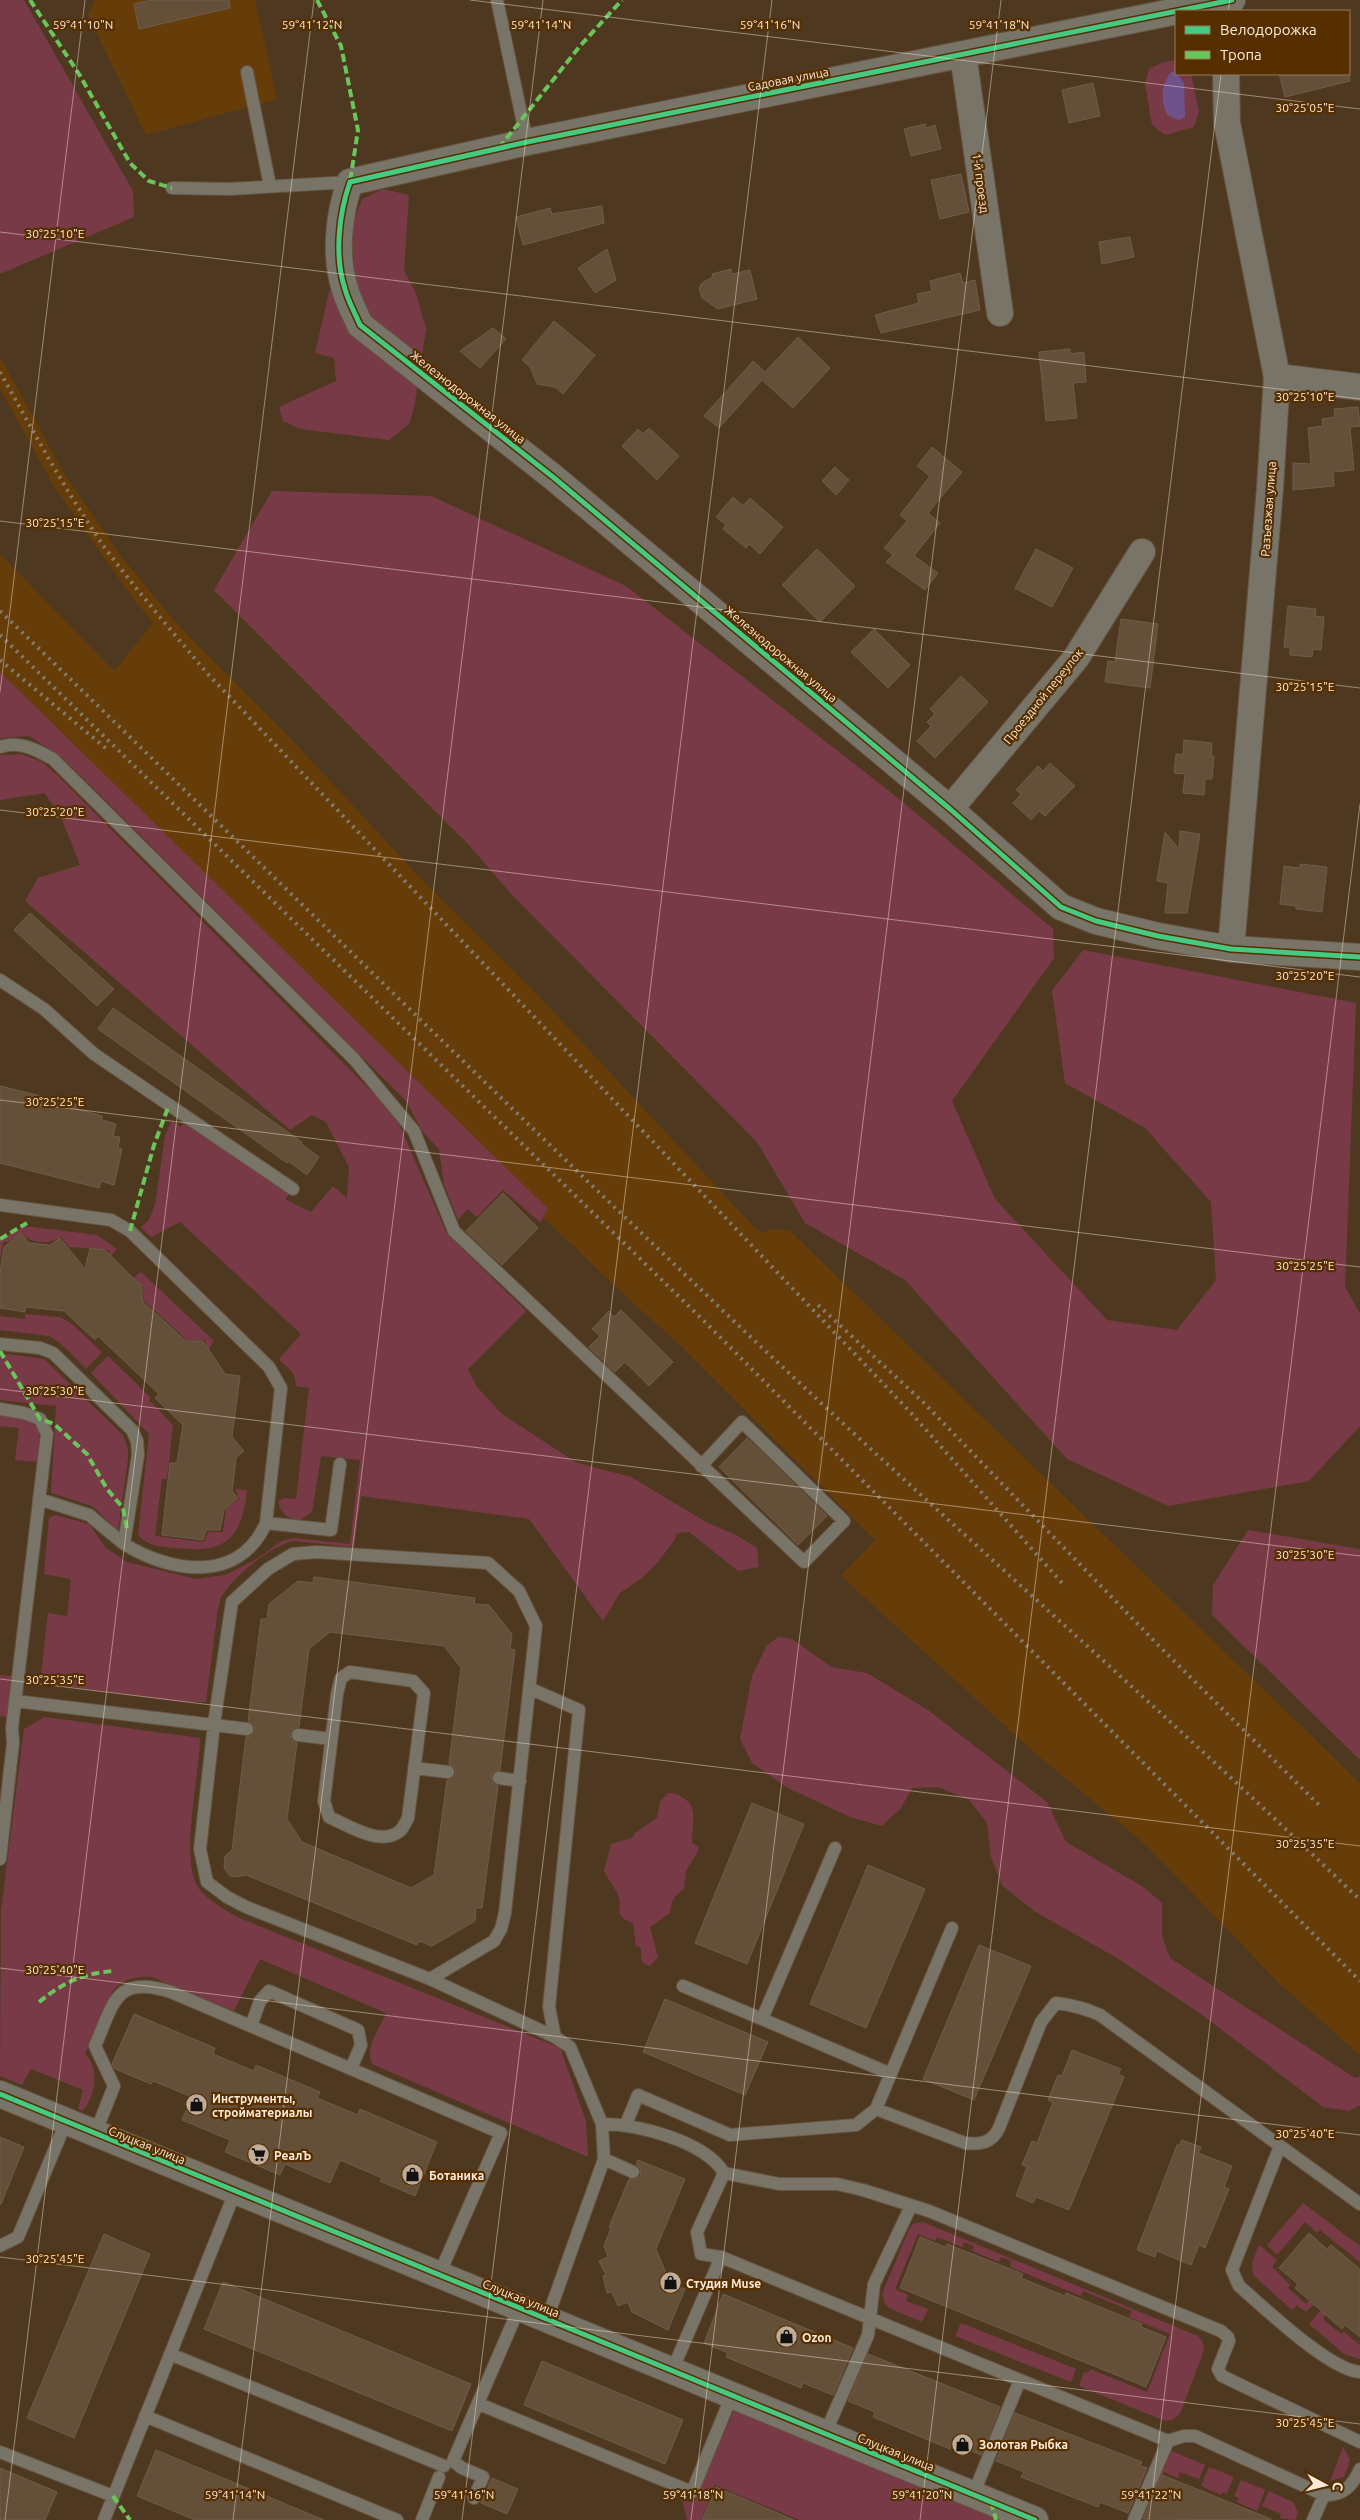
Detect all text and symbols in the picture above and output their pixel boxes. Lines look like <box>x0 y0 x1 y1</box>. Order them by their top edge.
legend <box>1175 10 1350 75</box>
text: 59°41'10"N <box>53 18 113 31</box>
text: 59°41'12"N <box>282 18 342 31</box>
text: 59°41'14"N <box>511 18 571 31</box>
text: 59°41'16"N <box>740 18 800 31</box>
text: 59°41'18"N <box>969 18 1029 31</box>
text: Велодорожка <box>1220 21 1317 38</box>
text: Тропа <box>1220 46 1262 63</box>
street label: Садовая улица <box>746 65 830 93</box>
text: 30°25'05"E <box>1276 101 1335 114</box>
street label: 1-й проезд <box>970 152 992 214</box>
text: 30°25'10"E <box>26 227 85 240</box>
street label: Железнодорожная улица <box>408 348 528 446</box>
text: 30°25'10"E <box>1276 390 1335 403</box>
street label: Разъезжая улица <box>1258 461 1278 557</box>
text: 30°25'15"E <box>26 516 85 529</box>
street label: Железнодорожная улица <box>722 603 840 705</box>
street label: Проездной переулок <box>1001 646 1085 746</box>
text: 30°25'15"E <box>1276 680 1335 693</box>
text: 30°25'20"E <box>26 805 85 818</box>
text: 30°25'20"E <box>1276 969 1335 982</box>
text: 30°25'25"E <box>26 1095 85 1108</box>
text: 30°25'25"E <box>1276 1259 1335 1272</box>
text: 30°25'30"E <box>26 1384 85 1397</box>
text: 30°25'30"E <box>1276 1548 1335 1561</box>
text: 30°25'35"E <box>26 1673 85 1686</box>
text: 30°25'35"E <box>1276 1837 1335 1850</box>
text: 30°25'40"E <box>26 1963 85 1976</box>
place label: Инструменты, стройматериалы <box>212 2092 312 2119</box>
shop icon: Инструменты, стройматериалы <box>184 2093 208 2117</box>
street label: Слуцкая улица <box>107 2124 187 2166</box>
text: 30°25'40"E <box>1276 2127 1335 2140</box>
supermarket icon: РеалЪ <box>246 2143 270 2167</box>
place label: РеалЪ <box>274 2149 311 2162</box>
shop icon: Ботаника <box>401 2163 425 2187</box>
place label: Ботаника <box>429 2169 484 2182</box>
text: 30°25'45"E <box>26 2252 85 2265</box>
shop icon: Студия Muse <box>658 2271 682 2295</box>
street label: Слуцкая улица <box>481 2277 561 2319</box>
place label: Студия Muse <box>686 2277 761 2290</box>
shop icon: Ozon <box>774 2325 798 2349</box>
place label: Ozon <box>802 2331 831 2344</box>
text: 30°25'45"E <box>1276 2416 1335 2429</box>
street label: Слуцкая улица <box>856 2431 936 2473</box>
shop icon: Золотая Рыбка <box>951 2432 975 2456</box>
place label: Золотая Рыбка <box>979 2438 1068 2451</box>
north arrow <box>1300 2460 1350 2510</box>
text: С <box>1329 2481 1346 2492</box>
text: 59°41'14"N <box>205 2488 265 2501</box>
text: 59°41'16"N <box>434 2488 494 2501</box>
text: 59°41'18"N <box>663 2488 723 2501</box>
text: 59°41'20"N <box>892 2488 952 2501</box>
text: 59°41'22"N <box>1121 2488 1181 2501</box>

